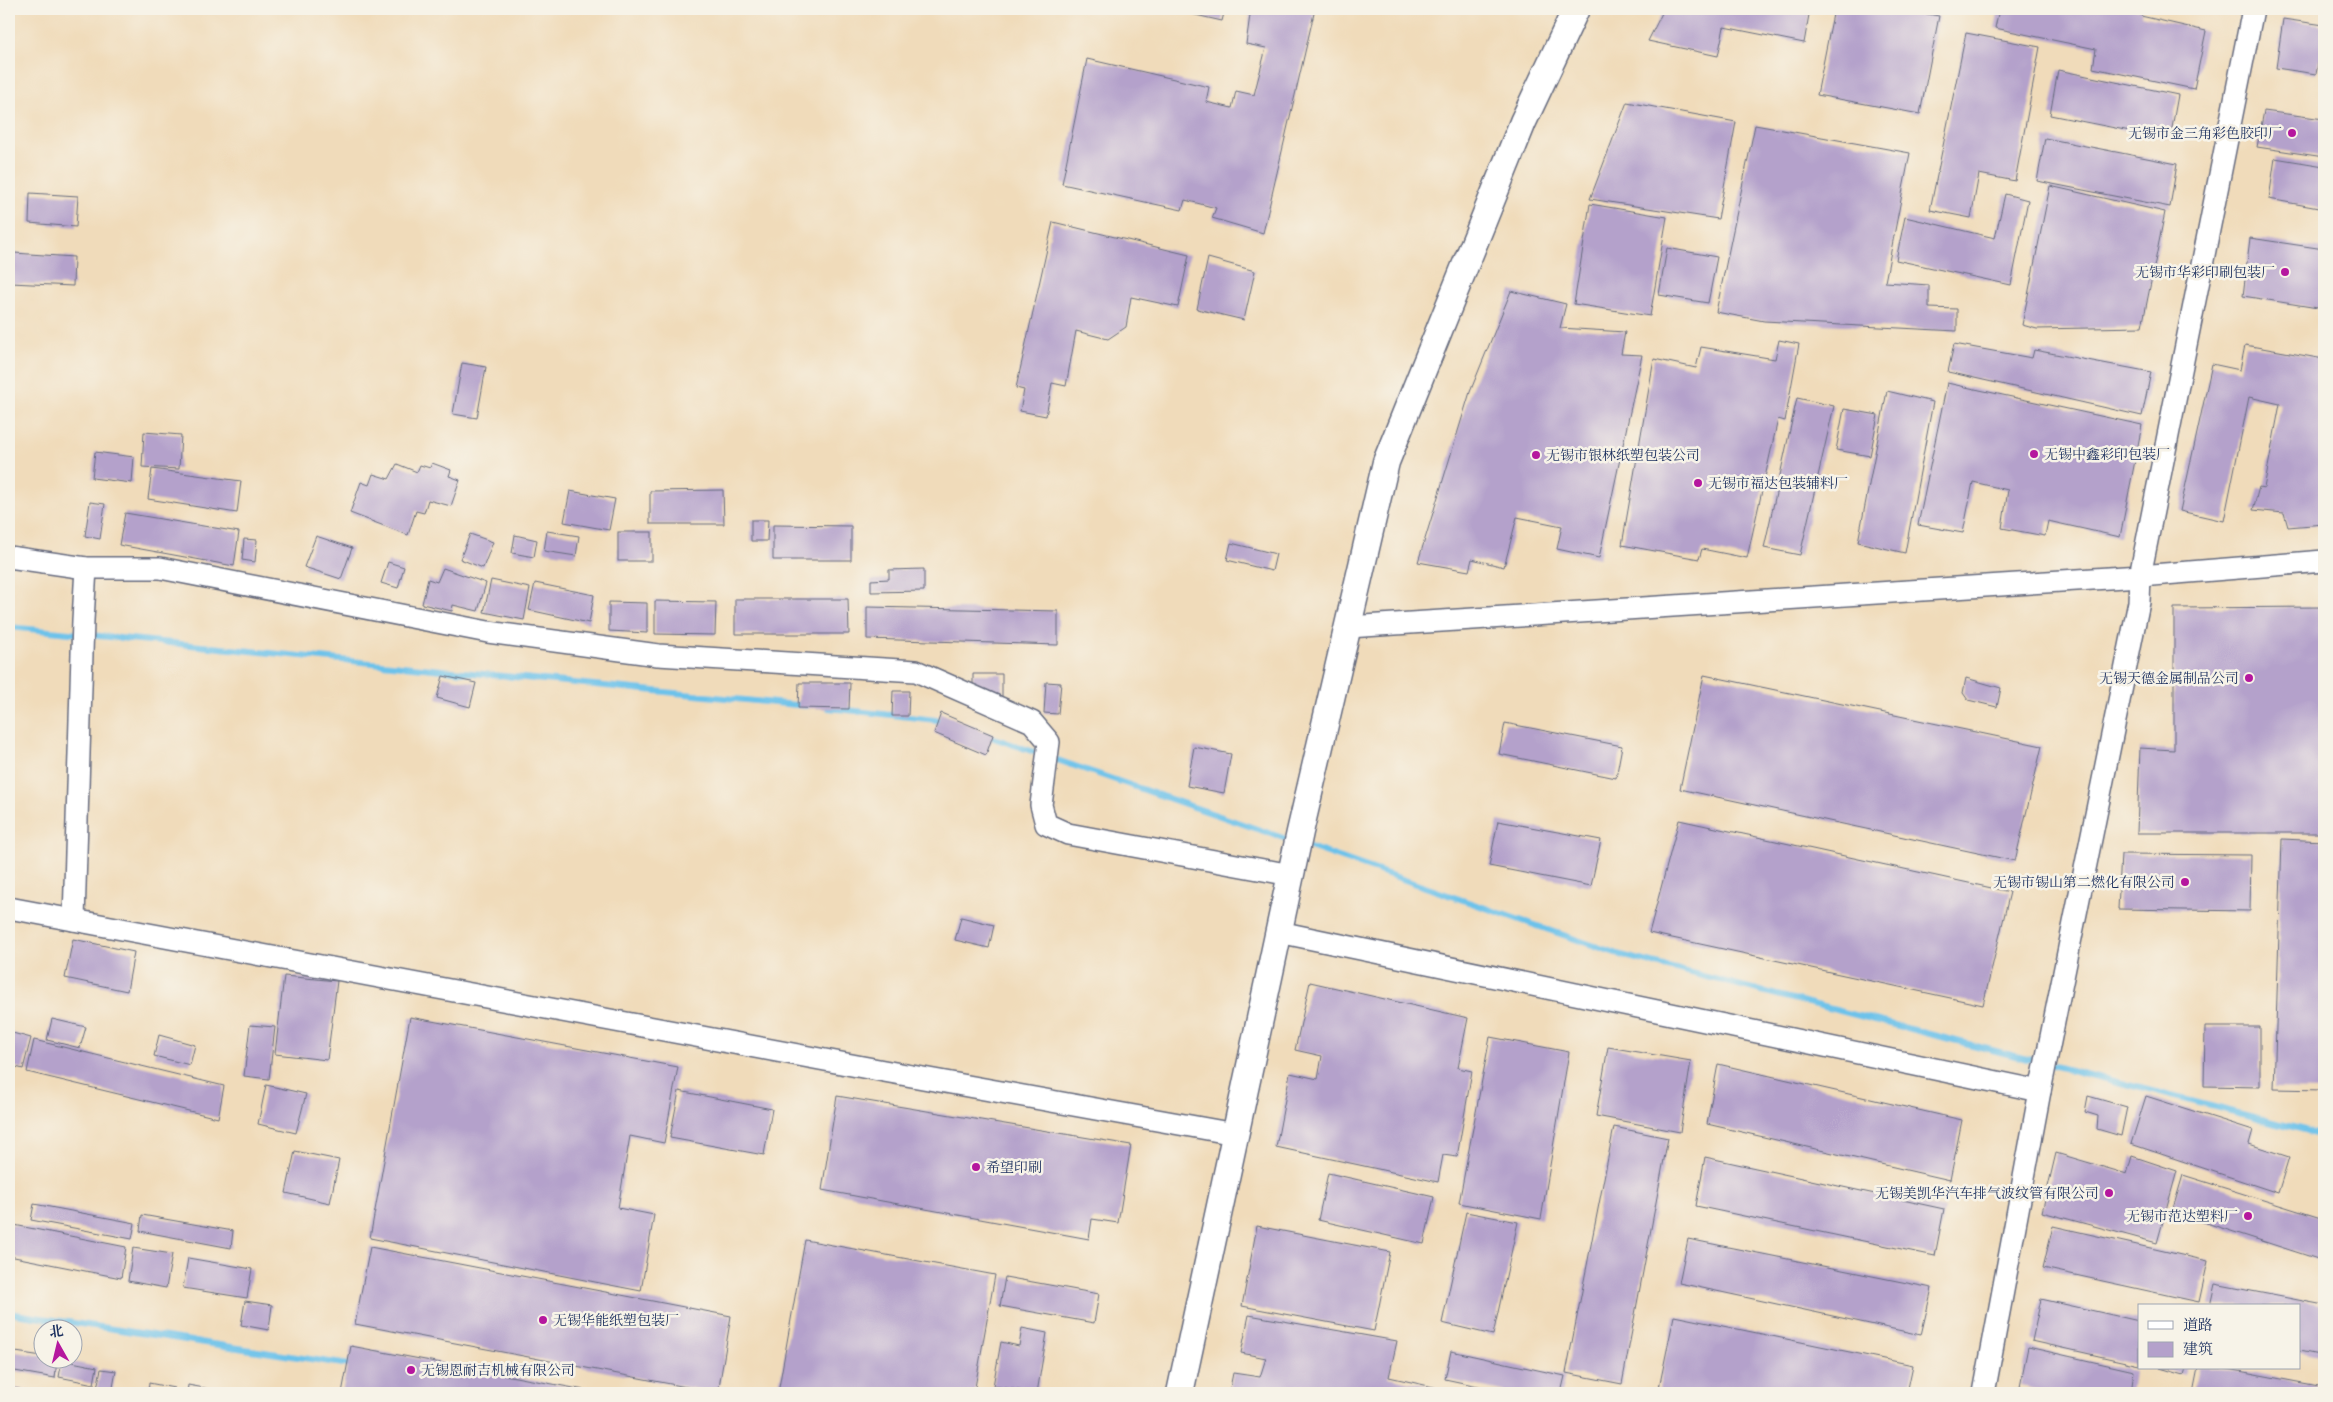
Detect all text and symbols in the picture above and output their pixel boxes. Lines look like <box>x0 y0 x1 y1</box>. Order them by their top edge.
place label: 无锡市金三角彩色胶印厂 <box>2128 125 2282 144</box>
marker: 无锡市金三角彩色胶印厂 <box>2286 127 2298 139</box>
place label: 无锡市华彩印刷包装厂 <box>2135 264 2275 283</box>
marker: 无锡市华彩印刷包装厂 <box>2279 266 2291 278</box>
place label: 无锡中鑫彩印包装厂 <box>2044 446 2170 465</box>
place label: 无锡市银林纸塑包装公司 <box>1546 447 1700 466</box>
marker: 无锡中鑫彩印包装厂 <box>2028 448 2040 460</box>
marker: 无锡市银林纸塑包装公司 <box>1530 449 1542 461</box>
place label: 无锡市福达包装辅料厂 <box>1708 475 1848 494</box>
marker: 无锡市福达包装辅料厂 <box>1692 477 1704 489</box>
place label: 无锡天德金属制品公司 <box>2099 670 2239 689</box>
marker: 无锡天德金属制品公司 <box>2243 672 2255 684</box>
place label: 无锡市锡山第二燃化有限公司 <box>1993 874 2175 893</box>
marker: 无锡市锡山第二燃化有限公司 <box>2179 876 2191 888</box>
place label: 希望印刷 <box>986 1159 1042 1178</box>
marker: 希望印刷 <box>970 1161 982 1173</box>
place label: 无锡美凯华汽车排气波纹管有限公司 <box>1875 1185 2099 1204</box>
marker: 无锡美凯华汽车排气波纹管有限公司 <box>2103 1187 2115 1199</box>
place label: 无锡市范达塑料厂 <box>2126 1208 2238 1227</box>
marker: 无锡市范达塑料厂 <box>2242 1210 2254 1222</box>
legend <box>2138 1304 2300 1370</box>
place label: 无锡华能纸塑包装厂 <box>553 1312 679 1331</box>
marker: 无锡华能纸塑包装厂 <box>537 1314 549 1326</box>
text: 道路 <box>2183 1316 2213 1337</box>
north arrow <box>32 1320 82 1370</box>
text: 北 <box>48 1322 65 1343</box>
text: 建筑 <box>2183 1340 2213 1361</box>
place label: 无锡恩耐吉机械有限公司 <box>421 1362 575 1381</box>
marker: 无锡恩耐吉机械有限公司 <box>405 1364 417 1376</box>

